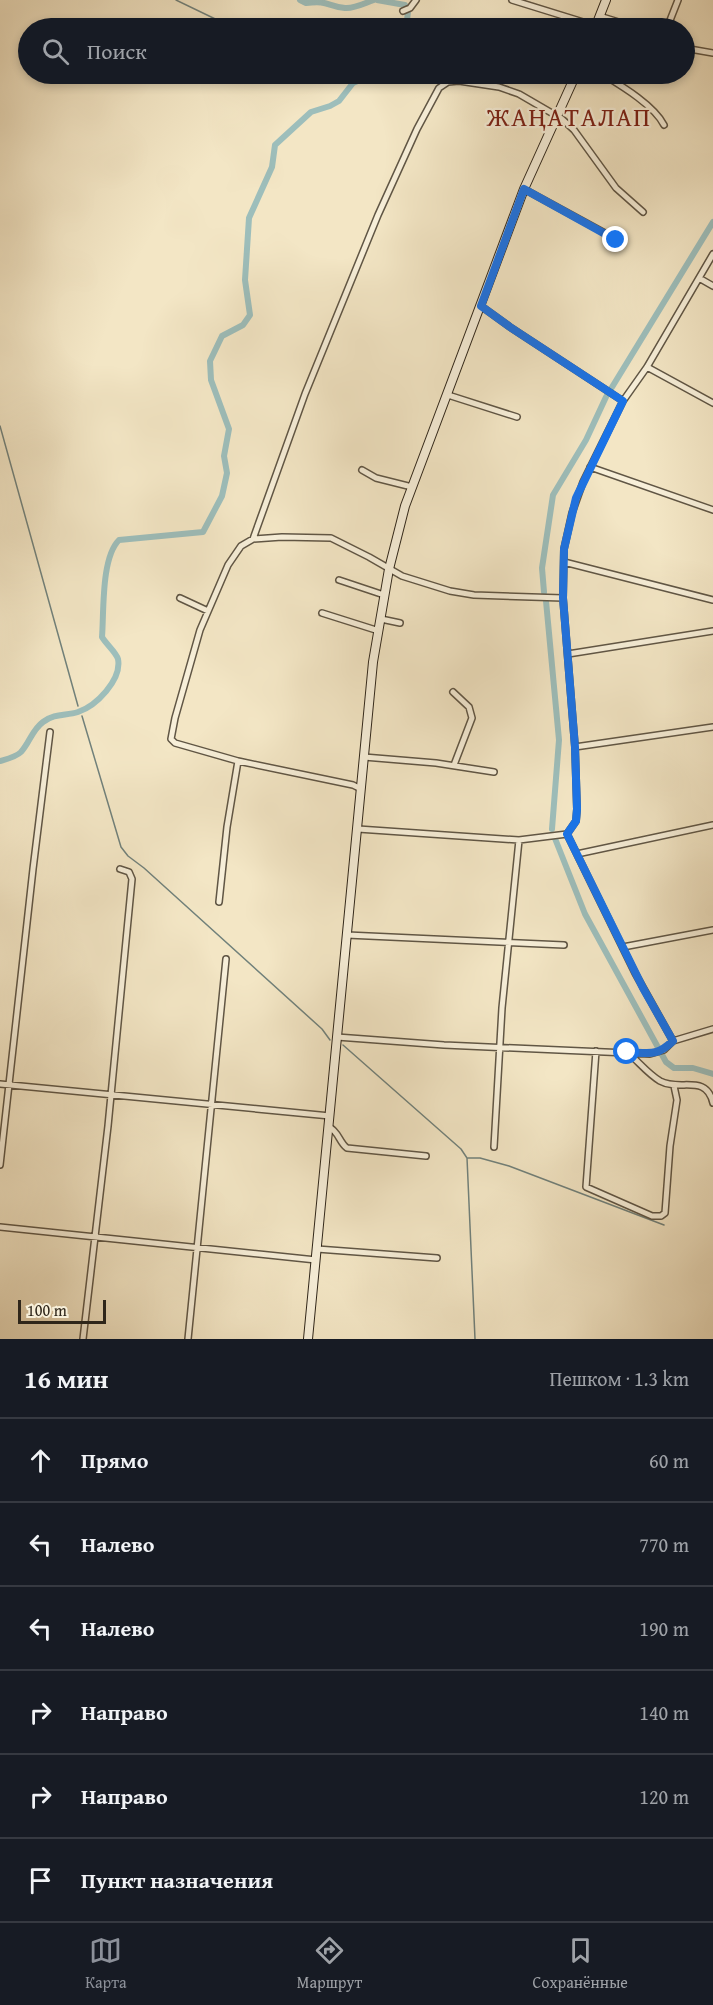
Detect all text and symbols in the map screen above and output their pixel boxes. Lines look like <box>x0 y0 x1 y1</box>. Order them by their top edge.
search box <box>18 18 695 84</box>
icon: search <box>39 35 72 68</box>
text: Поиск <box>87 35 147 67</box>
district label: ЖАҢАТАЛАП <box>486 97 651 136</box>
route end <box>602 226 628 252</box>
route start <box>613 1038 639 1064</box>
scale bar <box>18 1297 106 1324</box>
text: 100 m <box>27 1298 67 1322</box>
text: 16 мин <box>24 1359 109 1398</box>
text: Пешком · 1.3 km <box>549 1364 689 1393</box>
icon: ahead <box>24 1444 57 1477</box>
text: Прямо <box>81 1444 148 1476</box>
text: 60 m <box>649 1446 689 1475</box>
icon: left <box>24 1528 57 1561</box>
text: Налево <box>81 1528 154 1560</box>
text: 770 m <box>639 1530 689 1559</box>
icon: left <box>24 1612 57 1645</box>
text: Налево <box>81 1612 154 1644</box>
text: 190 m <box>639 1614 689 1643</box>
icon: right <box>24 1696 57 1729</box>
text: Направо <box>81 1696 168 1728</box>
text: 140 m <box>639 1698 689 1727</box>
icon: right <box>24 1780 57 1813</box>
text: Направо <box>81 1780 168 1812</box>
text: 120 m <box>639 1782 689 1811</box>
icon: arrive <box>24 1864 57 1897</box>
text: Пункт назначения <box>81 1864 273 1896</box>
tab: Карта <box>85 1934 127 1994</box>
tab: Маршрут <box>297 1934 362 1994</box>
tab: Сохранённые <box>533 1934 628 1994</box>

